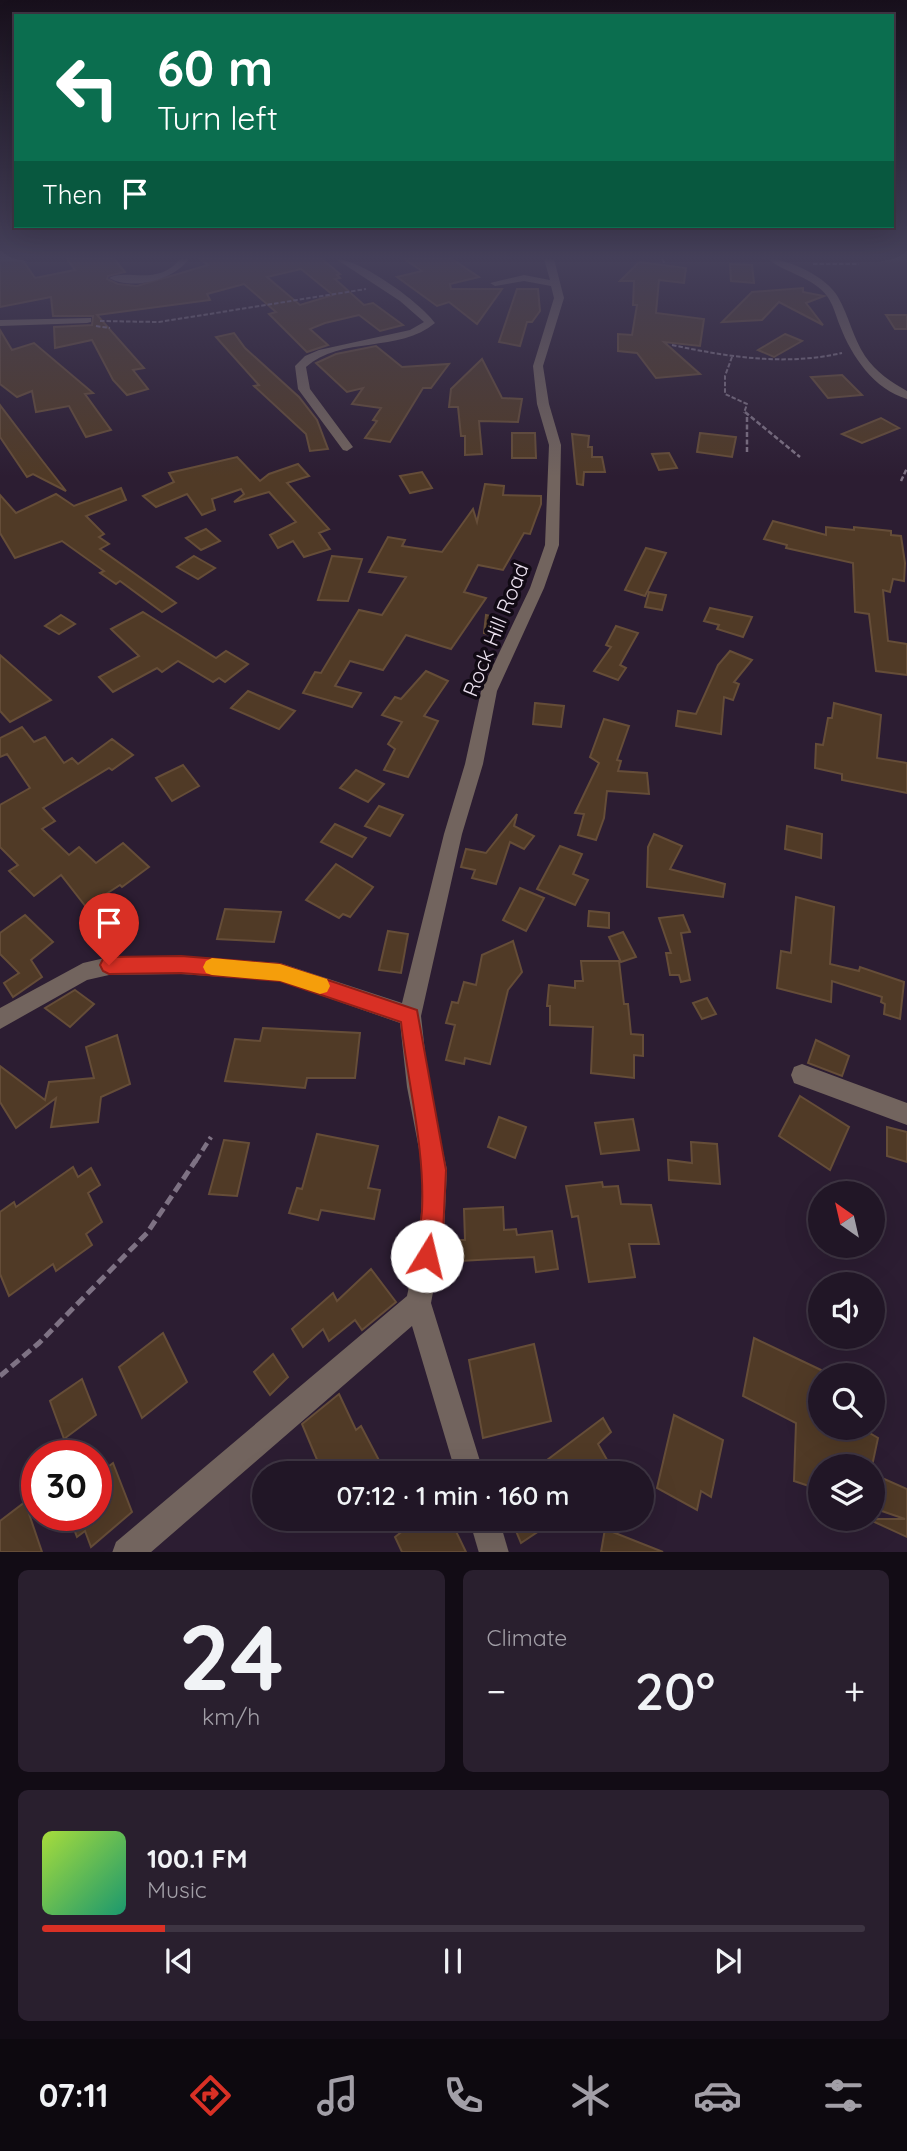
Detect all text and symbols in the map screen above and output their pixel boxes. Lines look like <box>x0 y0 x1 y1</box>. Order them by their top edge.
text: 60 m <box>157 37 273 98</box>
icon: left <box>42 42 133 133</box>
text: Turn left <box>157 98 278 138</box>
icon: arrive <box>116 175 154 213</box>
text: Then <box>42 178 102 211</box>
street label: Rock Hill Road <box>456 559 534 700</box>
pin <box>79 893 139 965</box>
icon: arrive <box>90 904 128 942</box>
north arrow <box>808 1181 886 1258</box>
map controls <box>808 1181 885 1531</box>
position arrow <box>390 1219 464 1293</box>
button: sound <box>808 1272 885 1349</box>
button: search <box>808 1363 885 1440</box>
speed limit sign: 30 <box>21 1440 112 1531</box>
button: layers <box>808 1454 885 1531</box>
text: 07:12 · 1 min · 160 m <box>336 1479 570 1512</box>
text: 24 <box>179 1599 284 1713</box>
text: Climate <box>487 1623 567 1652</box>
text: 20° <box>635 1658 715 1723</box>
text: − <box>487 1667 506 1715</box>
text: + <box>844 1667 865 1715</box>
text: km/h <box>202 1702 260 1731</box>
text: 100.1 FM <box>147 1842 248 1875</box>
text: Music <box>147 1875 207 1904</box>
icon: previous <box>160 1942 198 1980</box>
icon: pause <box>434 1942 472 1980</box>
icon: next <box>709 1942 747 1980</box>
icon: directions <box>186 2071 235 2120</box>
icon: music <box>313 2071 362 2120</box>
icon: phone <box>439 2071 488 2120</box>
icon: climate <box>566 2071 615 2120</box>
icon: car <box>693 2071 742 2120</box>
icon: filters <box>819 2071 868 2120</box>
text: 07:11 <box>39 2075 108 2115</box>

